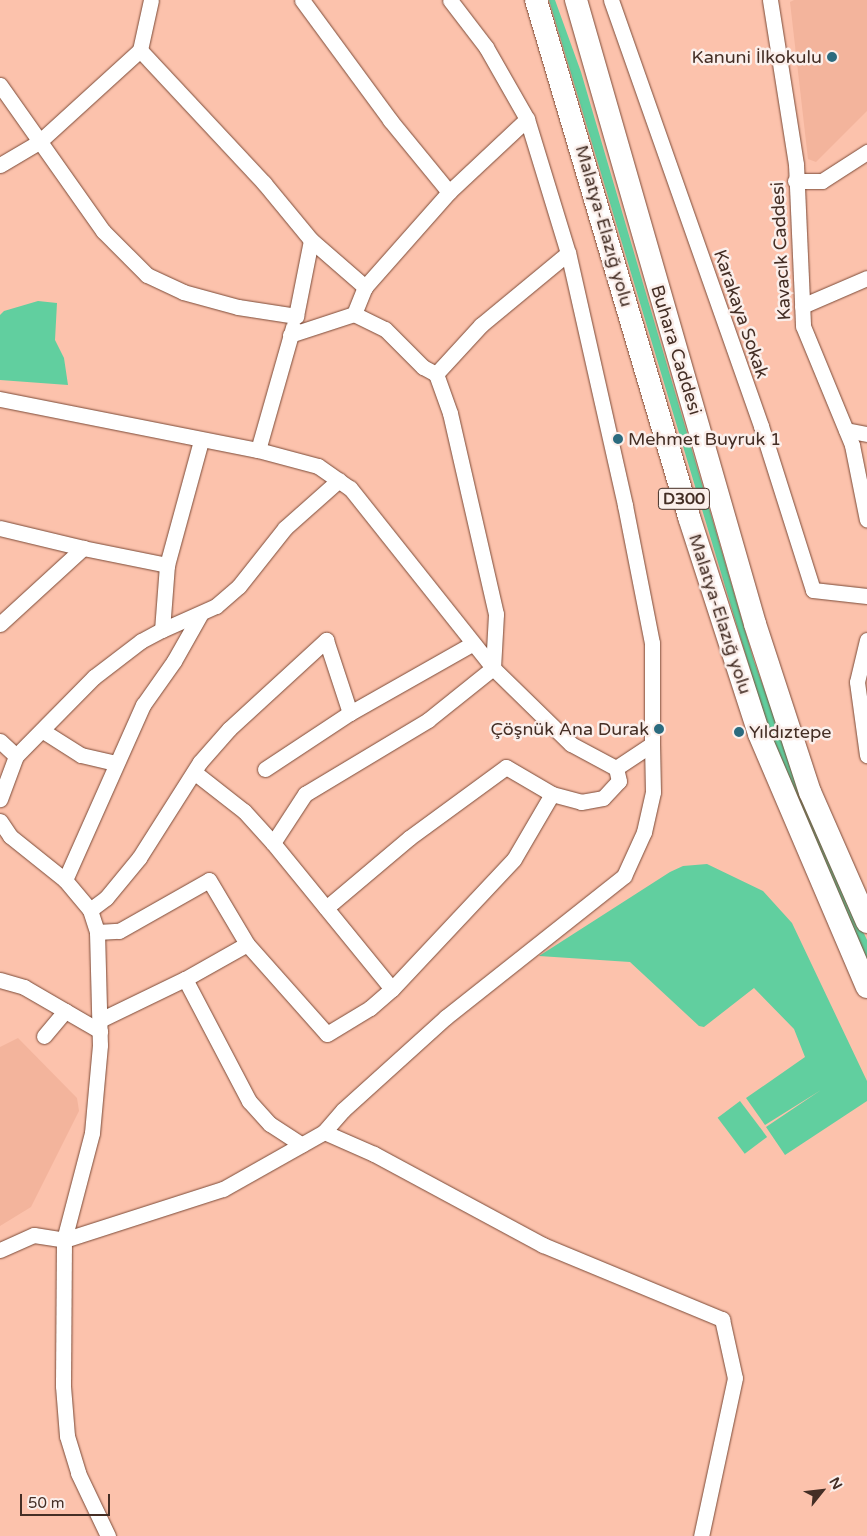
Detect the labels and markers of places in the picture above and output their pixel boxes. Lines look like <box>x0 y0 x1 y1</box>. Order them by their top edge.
place label: Kanuni İlkokulu <box>692 46 822 68</box>
marker: Kanuni İlkokulu <box>826 51 838 63</box>
place label: Mehmet Buyruk 1 <box>628 428 781 450</box>
marker: Mehmet Buyruk 1 <box>612 433 624 445</box>
place label: Çöşnük Ana Durak <box>491 718 649 740</box>
place label: Yıldıztepe <box>749 721 831 743</box>
marker: Çöşnük Ana Durak <box>653 723 665 735</box>
marker: Yıldıztepe <box>733 726 745 738</box>

